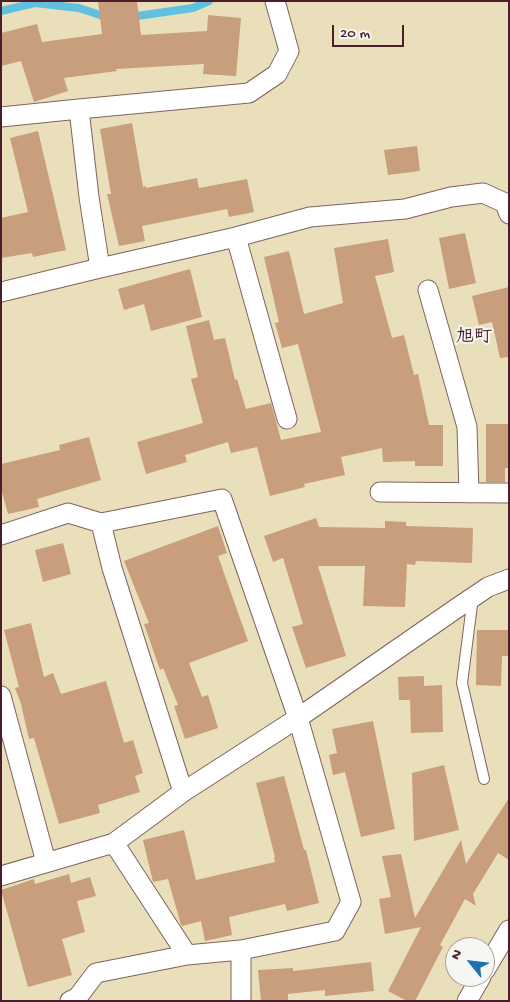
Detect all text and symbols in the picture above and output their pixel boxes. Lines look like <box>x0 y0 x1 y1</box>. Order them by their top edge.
scale bar <box>335 15 408 47</box>
text: 20 m <box>340 25 370 43</box>
district label: 旭町 <box>456 327 492 349</box>
north arrow <box>445 937 495 987</box>
text: N <box>448 947 467 963</box>

